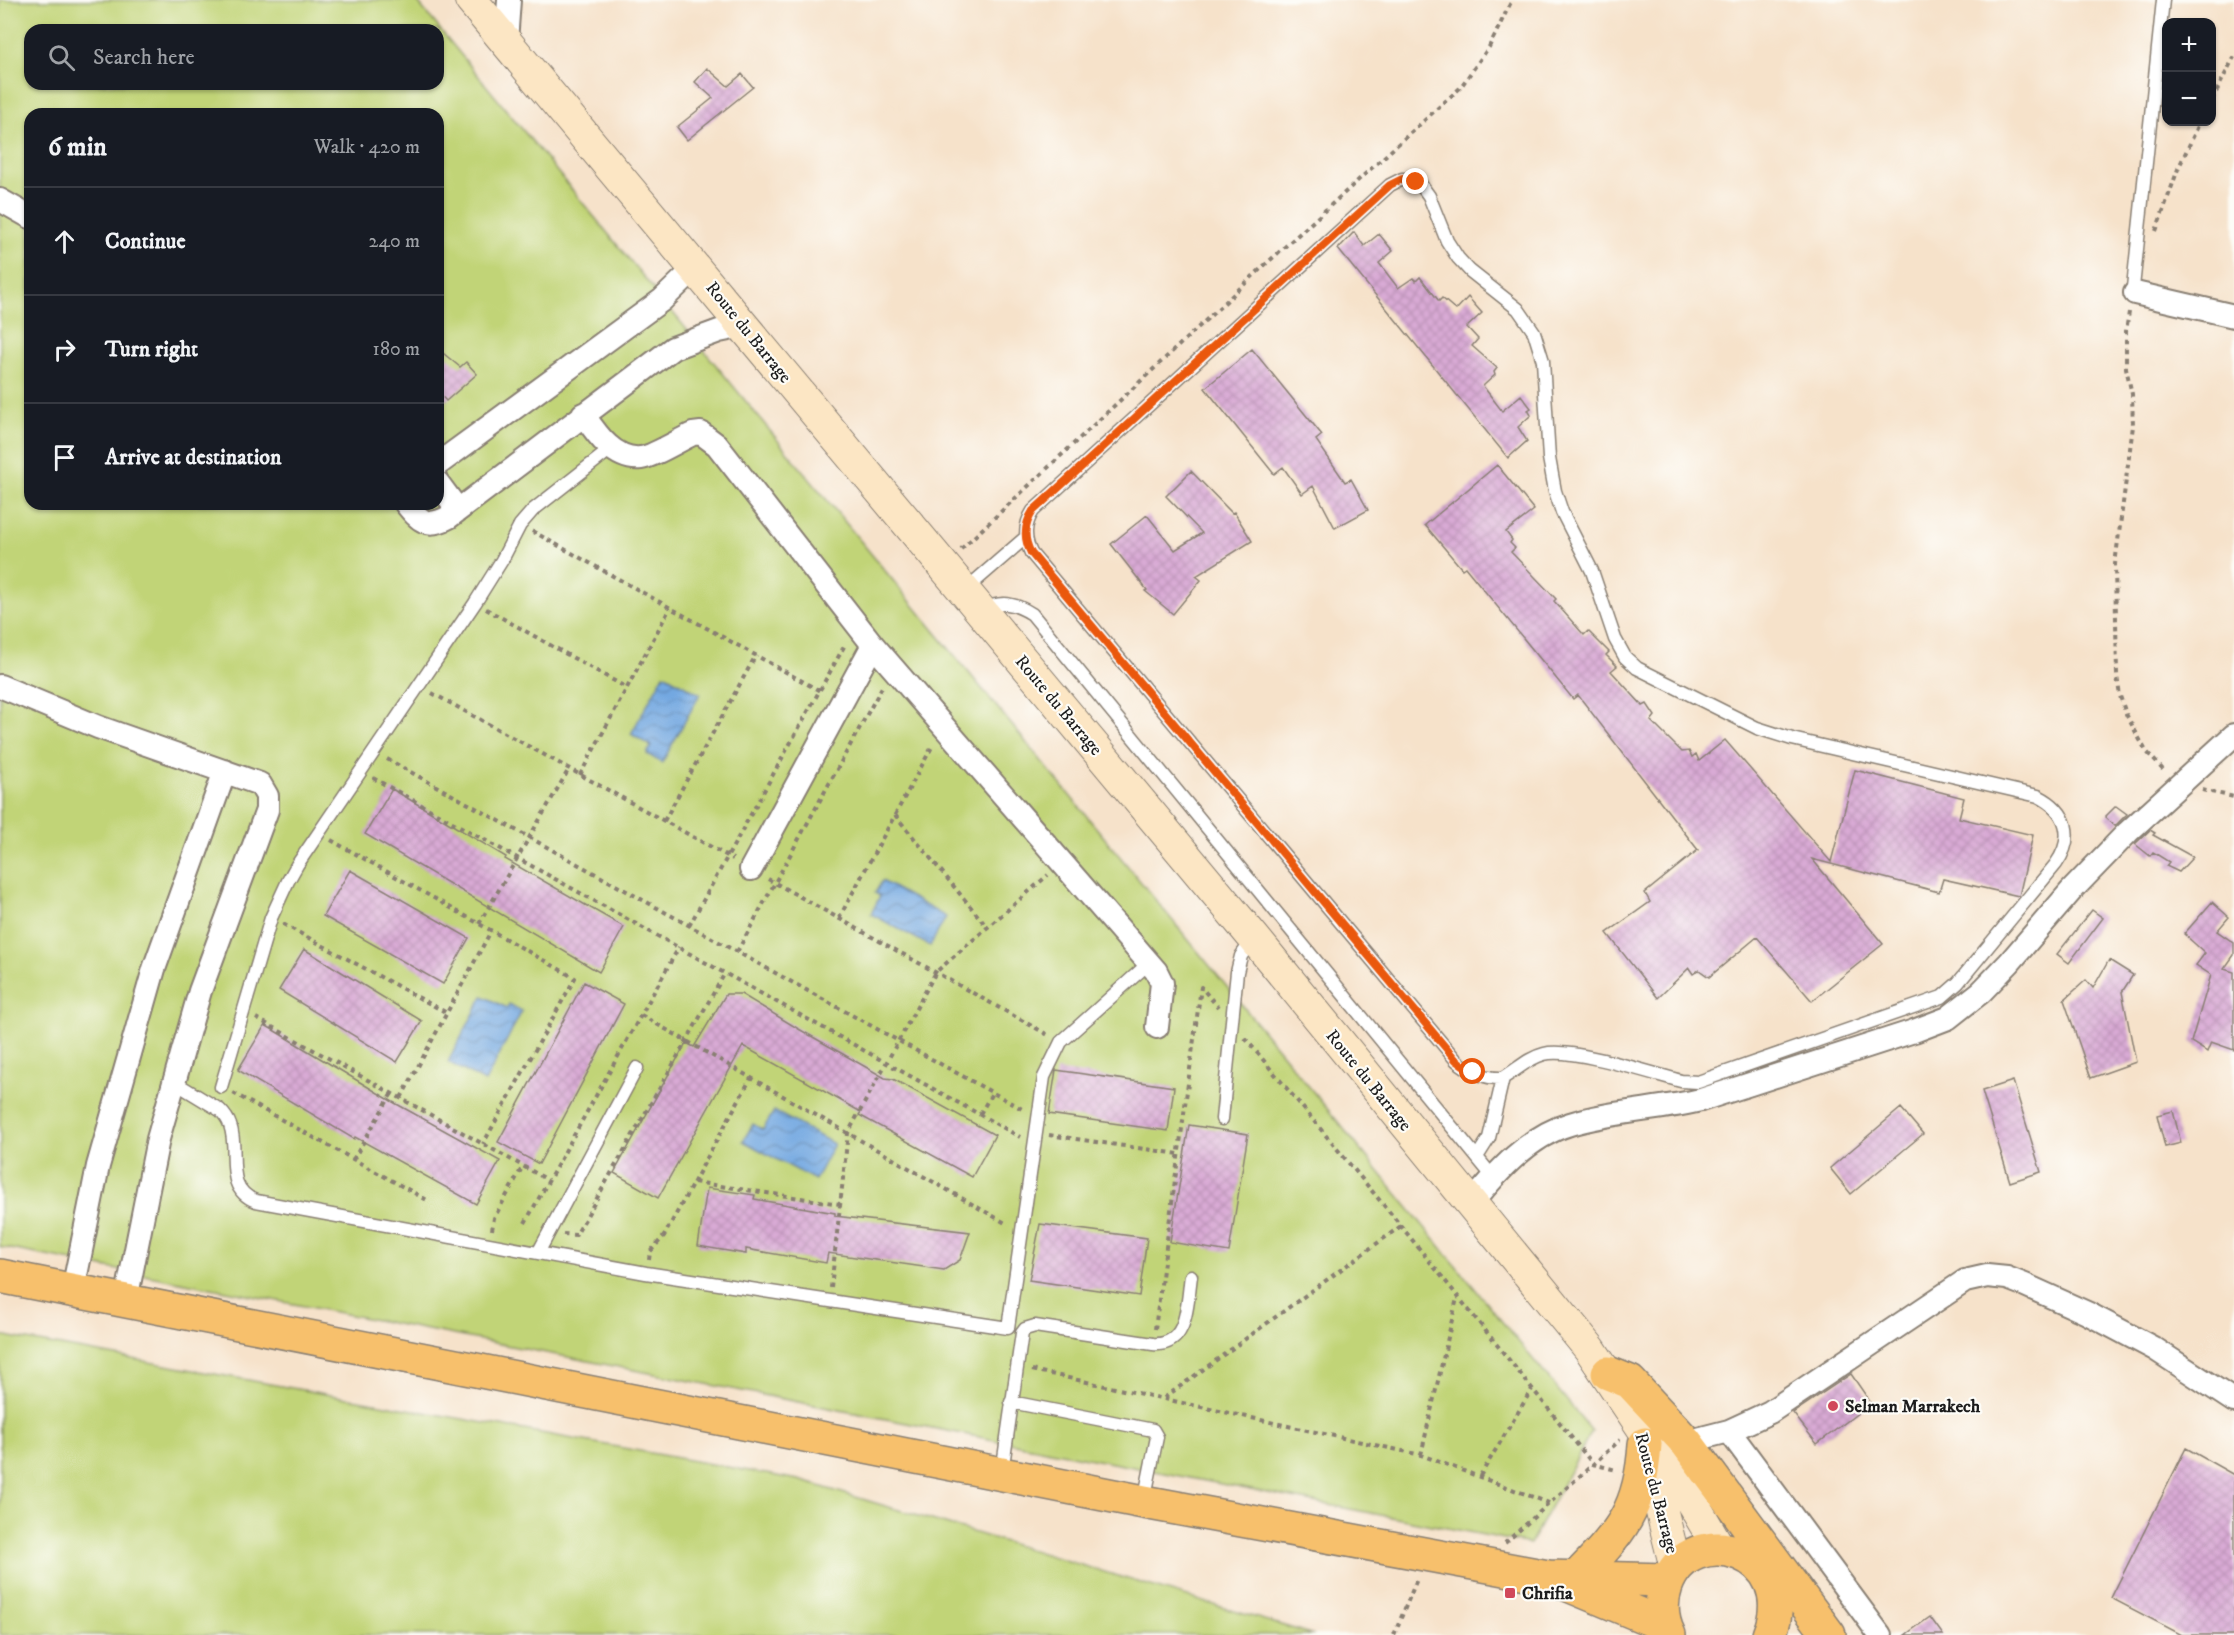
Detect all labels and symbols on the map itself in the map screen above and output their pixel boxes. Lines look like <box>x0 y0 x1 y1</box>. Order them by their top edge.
route end <box>1402 168 1428 194</box>
street label: Route du Barrage <box>701 277 796 388</box>
street label: Route du Barrage <box>1010 651 1107 760</box>
street label: Route du Barrage <box>1321 1025 1416 1136</box>
route start <box>1459 1058 1485 1084</box>
place label: Selman Marrakech <box>1845 1396 1981 1418</box>
marker: Selman Marrakech <box>1826 1399 1840 1413</box>
street label: Route du Barrage <box>1629 1430 1683 1556</box>
place label: Chrifia <box>1522 1583 1573 1605</box>
marker: Chrifia <box>1503 1586 1517 1600</box>

